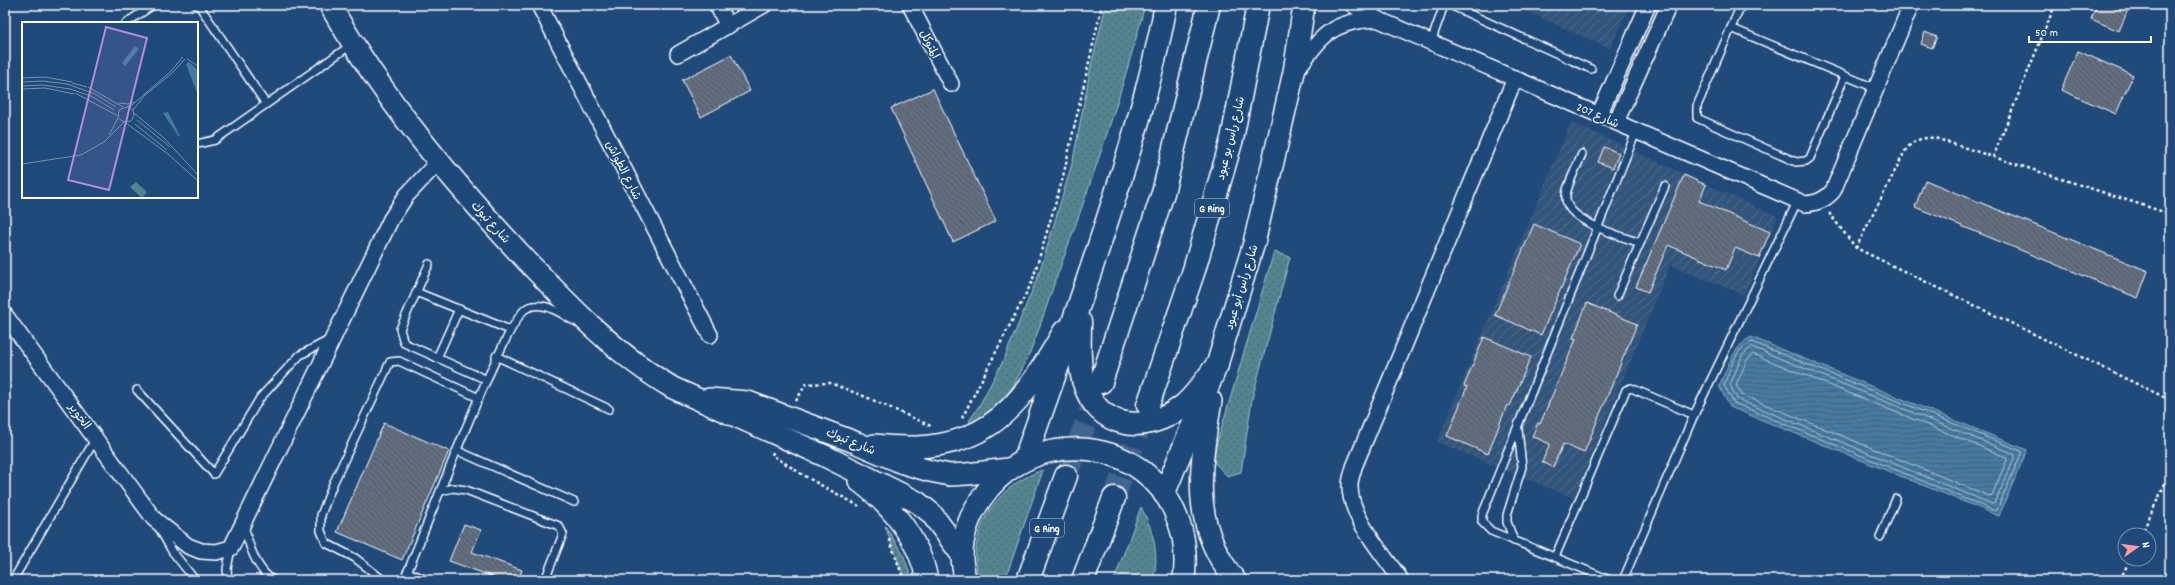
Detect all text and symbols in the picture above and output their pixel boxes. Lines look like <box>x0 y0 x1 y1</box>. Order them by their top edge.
scale bar <box>2029 18 2151 44</box>
inset map <box>22 22 198 198</box>
text: 50 m <box>2035 25 2058 42</box>
street label: المتوكل <box>914 27 943 62</box>
street label: شارع رأس بو عبود <box>1213 95 1250 182</box>
street label: شارع 207 <box>1573 99 1621 133</box>
street label: شارع الطواش <box>600 138 645 203</box>
street label: شارع تبوك <box>466 198 513 248</box>
road number: G Ring <box>1195 199 1229 217</box>
street label: شارع رأس أبو عبود <box>1221 243 1264 332</box>
street label: الخوير <box>63 400 94 433</box>
street label: شارع تبوك <box>823 425 878 460</box>
road number: G Ring <box>1030 519 1064 537</box>
north arrow <box>2117 527 2157 567</box>
text: N <box>2136 540 2153 550</box>

